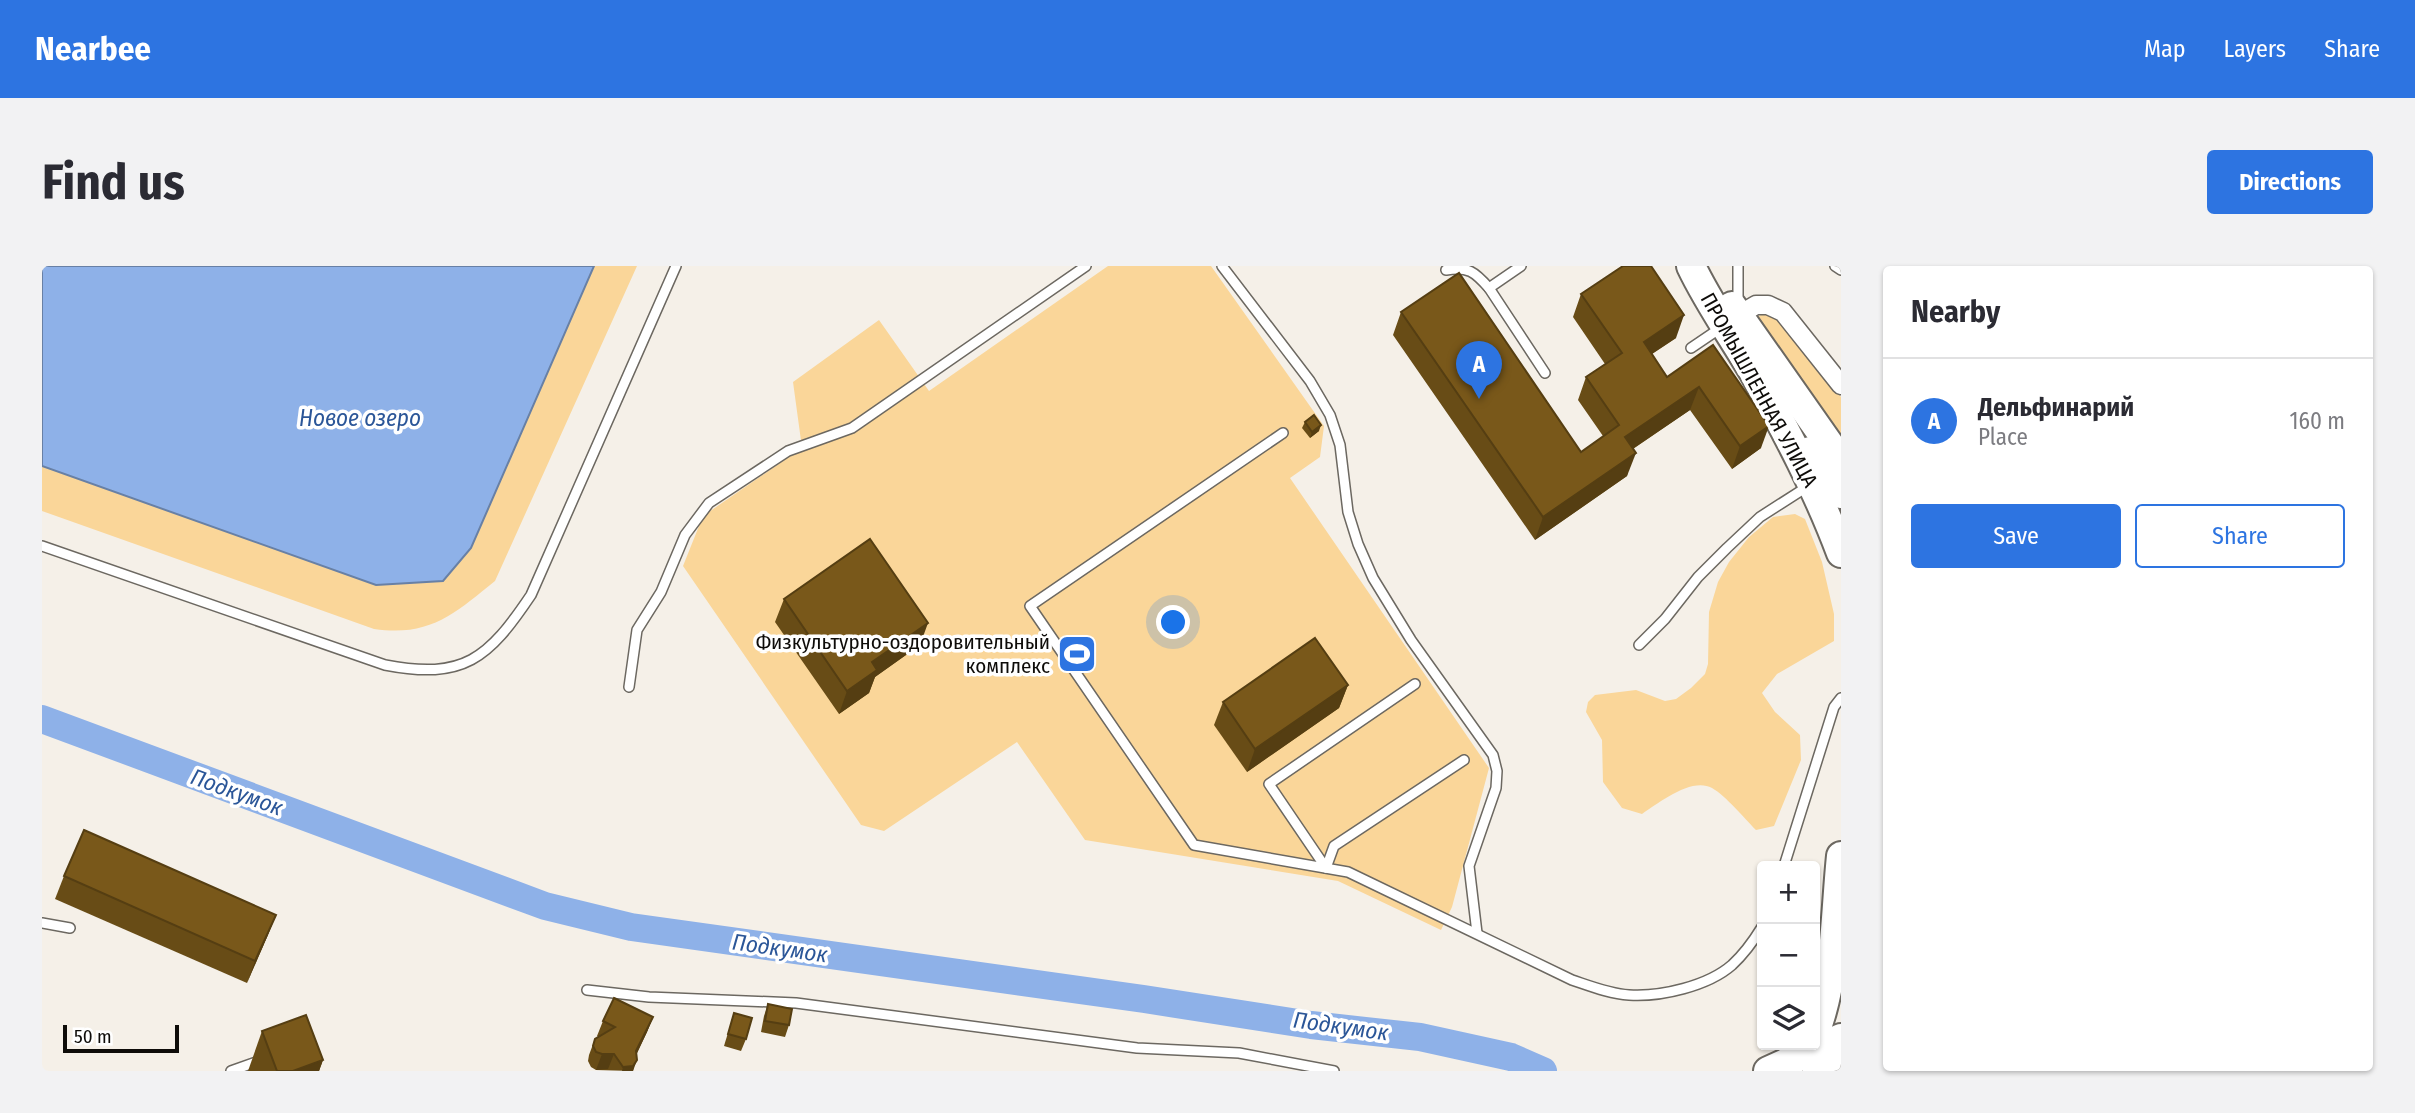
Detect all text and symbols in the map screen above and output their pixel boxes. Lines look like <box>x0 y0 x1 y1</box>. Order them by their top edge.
text: Nearbee <box>35 29 151 69</box>
text: Map <box>2144 35 2186 63</box>
text: Layers <box>2224 35 2286 63</box>
text: Share <box>2324 35 2380 63</box>
button: Directions <box>2207 150 2373 214</box>
text: Find us <box>42 153 185 212</box>
street label: ПРОМЫШЛЕННАЯ УЛИЦА <box>1695 288 1823 492</box>
text: Nearby <box>1911 294 2000 330</box>
pin: A <box>1456 341 1502 399</box>
text: Дельфинарий <box>1978 392 2134 423</box>
water label: Новое озеро <box>299 404 421 432</box>
text: A <box>1928 407 1940 435</box>
text: 160 m <box>2290 407 2345 435</box>
text: Place <box>1978 423 2028 451</box>
button: Save <box>1911 504 2121 568</box>
button: Share <box>2135 504 2345 568</box>
your location <box>1156 605 1190 639</box>
place label: Физкультурно-оздоровительный комплекс <box>756 629 1050 679</box>
sports icon: Физкультурно-оздоровительный комплекс <box>1056 633 1098 675</box>
water label: Подкумок <box>187 762 287 822</box>
map controls <box>1757 861 1820 1050</box>
button: + <box>1757 861 1820 924</box>
button: − <box>1757 924 1820 987</box>
water label: Подкумок <box>730 927 830 969</box>
button: layers <box>1757 987 1820 1050</box>
water label: Подкумок <box>1291 1005 1391 1047</box>
scale bar <box>63 1022 178 1054</box>
text: 50 m <box>74 1025 112 1048</box>

